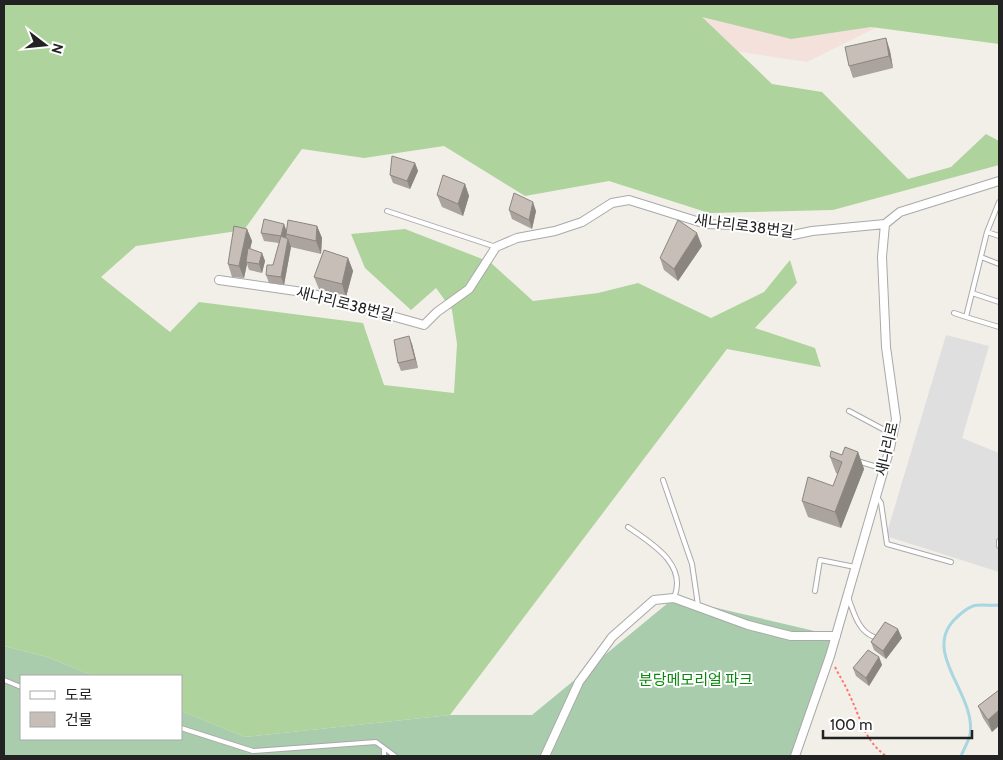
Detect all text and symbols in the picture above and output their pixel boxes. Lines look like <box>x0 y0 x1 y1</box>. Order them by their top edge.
north arrow <box>20 20 70 70</box>
text: N <box>47 41 68 56</box>
street label: 새나리로38번길 <box>693 211 795 241</box>
street label: 새나리로38번길 <box>294 283 396 325</box>
street label: 새나리로 <box>872 420 902 478</box>
park label: 분당메모리얼 파크 <box>639 671 753 689</box>
legend <box>20 675 182 740</box>
text: 도로 <box>65 686 93 704</box>
scale bar <box>823 708 972 740</box>
text: 건물 <box>65 711 93 729</box>
text: 100 m <box>830 716 872 734</box>

